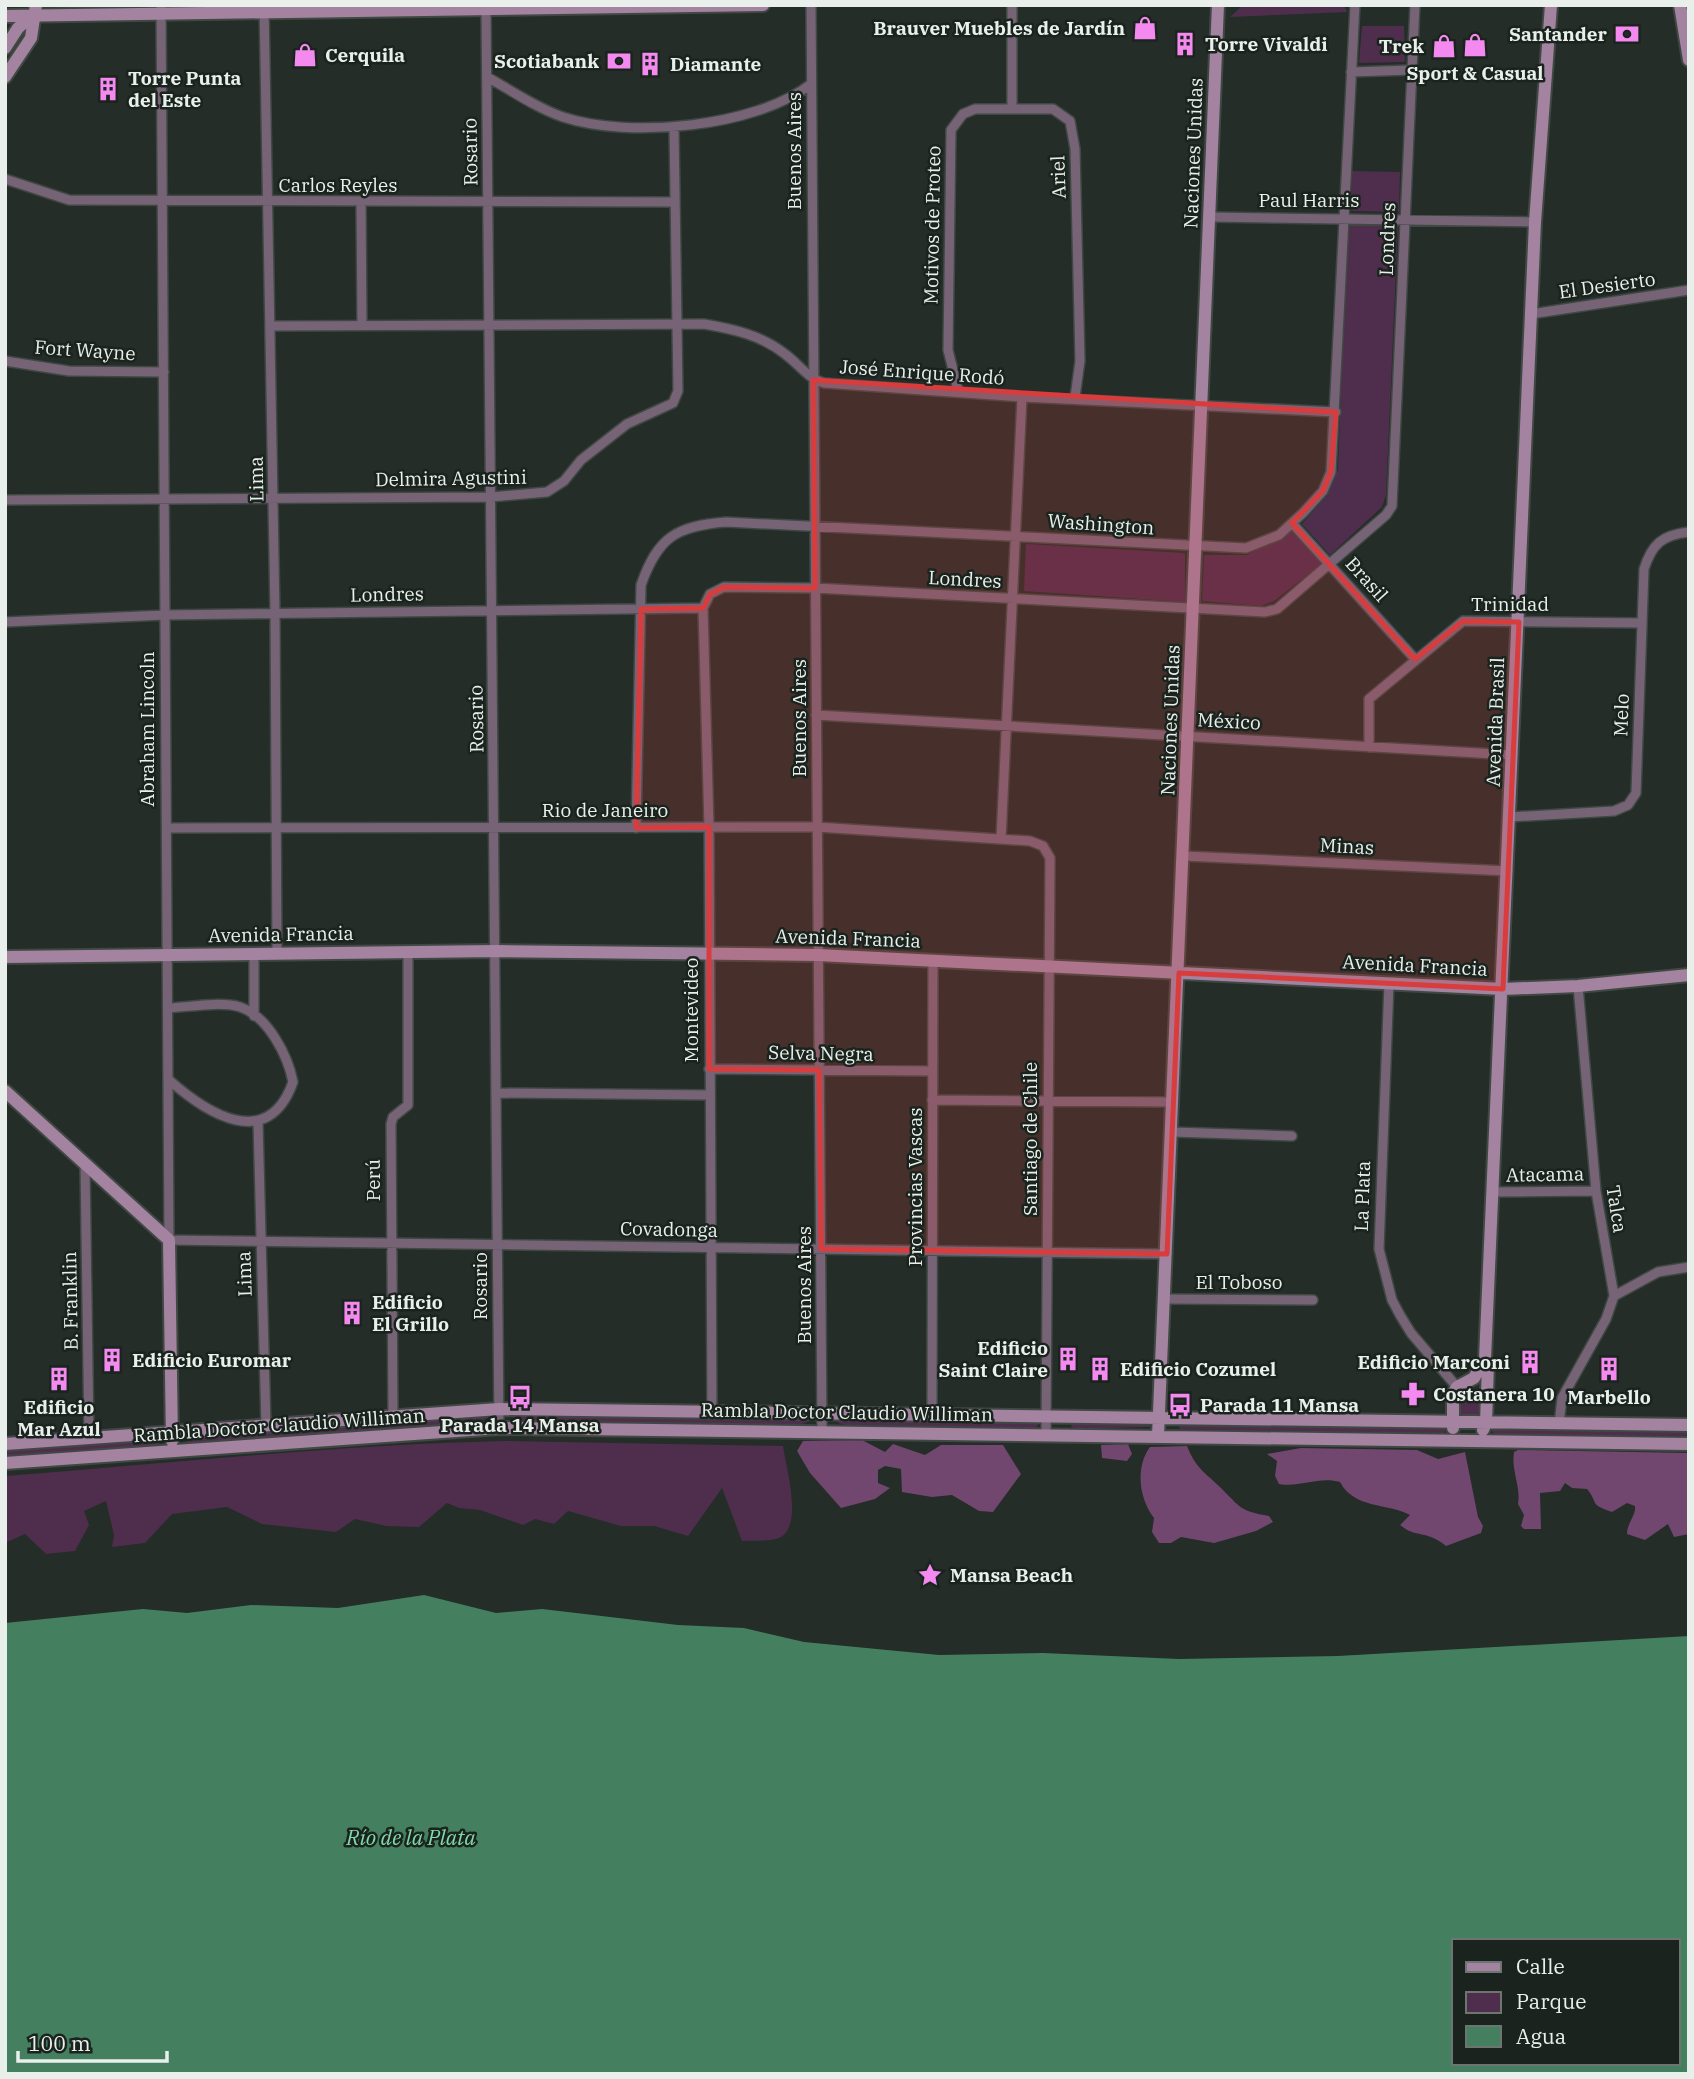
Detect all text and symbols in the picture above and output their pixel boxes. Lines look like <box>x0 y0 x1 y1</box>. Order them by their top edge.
shop icon: Brauver Muebles de Jardín <box>1131 14 1159 42</box>
place label: Brauver Muebles de Jardín <box>873 16 1125 40</box>
bank icon: Santander <box>1613 20 1641 48</box>
place label: Santander <box>1509 22 1608 46</box>
building icon: Torre Vivaldi <box>1171 30 1199 58</box>
shop icon: Sport & Casual <box>1461 31 1489 59</box>
place label: Torre Vivaldi <box>1205 32 1328 56</box>
shop icon: Trek <box>1430 32 1458 60</box>
place label: Trek <box>1379 34 1424 58</box>
shop icon: Cerquila <box>291 41 319 69</box>
place label: Cerquila <box>325 43 405 67</box>
bank icon: Scotiabank <box>605 47 633 75</box>
place label: Scotiabank <box>494 49 599 73</box>
building icon: Diamante <box>636 50 664 78</box>
place label: Diamante <box>670 52 762 76</box>
place label: Sport & Casual <box>1406 61 1544 85</box>
place label: Torre Punta del Este <box>128 66 241 112</box>
building icon: Torre Punta del Este <box>94 75 122 103</box>
street label: Naciones Unidas <box>1178 77 1208 229</box>
street label: Buenos Aires <box>782 92 806 210</box>
street label: Rosario <box>457 118 483 186</box>
street label: Motivos de Proteo <box>919 145 945 305</box>
street label: Ariel <box>1045 155 1071 199</box>
street label: Carlos Reyles <box>279 173 397 197</box>
street label: Paul Harris <box>1258 188 1360 212</box>
street label: Londres <box>1374 202 1400 276</box>
street label: El Desierto <box>1557 266 1657 304</box>
street label: Fort Wayne <box>34 334 136 366</box>
street label: José Enrique Rodó <box>839 354 1005 390</box>
street label: Lima <box>244 456 268 502</box>
street label: Delmira Agustini <box>375 465 527 491</box>
street label: Washington <box>1047 508 1155 540</box>
street label: Brasil <box>1341 551 1394 607</box>
street label: Londres <box>928 565 1002 593</box>
street label: Londres <box>350 581 424 607</box>
street label: Trinidad <box>1471 592 1549 616</box>
street label: Naciones Unidas <box>1155 644 1185 796</box>
street label: Abraham Lincoln <box>135 651 159 807</box>
street label: Avenida Brasil <box>1481 657 1509 787</box>
street label: Buenos Aires <box>787 659 811 777</box>
street label: Rosario <box>463 685 489 753</box>
street label: Melo <box>1608 693 1634 737</box>
street label: México <box>1197 707 1261 735</box>
street label: Rio de Janeiro <box>542 798 668 822</box>
street label: Minas <box>1319 833 1375 859</box>
street label: Avenida Francia <box>208 921 354 947</box>
street label: Avenida Francia <box>775 923 921 953</box>
street label: Avenida Francia <box>1342 949 1488 981</box>
street label: Montevideo <box>679 958 703 1062</box>
street label: Selva Negra <box>768 1040 874 1066</box>
street label: Santiago de Chile <box>1018 1062 1042 1216</box>
street label: Provincias Vascas <box>903 1107 927 1267</box>
street label: Perú <box>361 1159 385 1201</box>
street label: La Plata <box>1349 1160 1375 1232</box>
street label: Atacama <box>1506 1161 1584 1187</box>
street label: Talca <box>1601 1184 1633 1234</box>
street label: Covadonga <box>620 1216 718 1242</box>
street label: Buenos Aires <box>792 1226 816 1344</box>
street label: B. Franklin <box>57 1251 83 1351</box>
street label: Lima <box>231 1251 257 1297</box>
street label: Rosario <box>468 1252 492 1320</box>
street label: El Toboso <box>1196 1270 1282 1294</box>
place label: Edificio El Grillo <box>372 1290 449 1336</box>
building icon: Edificio El Grillo <box>338 1299 366 1327</box>
place label: Edificio Saint Claire <box>939 1336 1048 1382</box>
building icon: Edificio Saint Claire <box>1054 1345 1082 1373</box>
building icon: Edificio Euromar <box>98 1346 126 1374</box>
place label: Edificio Euromar <box>132 1348 292 1372</box>
building icon: Edificio Marconi <box>1516 1348 1544 1376</box>
place label: Edificio Marconi <box>1357 1350 1510 1374</box>
building icon: Edificio Cozumel <box>1086 1355 1114 1383</box>
building icon: Marbello <box>1595 1355 1623 1383</box>
place label: Edificio Cozumel <box>1120 1357 1276 1381</box>
building icon: Edificio Mar Azul <box>45 1365 73 1393</box>
pharmacy icon: Costanera 10 <box>1399 1380 1427 1408</box>
place label: Costanera 10 <box>1433 1382 1555 1406</box>
bus stop icon: Parada 14 Mansa <box>506 1383 534 1411</box>
place label: Marbello <box>1567 1385 1651 1409</box>
bus stop icon: Parada 11 Mansa <box>1166 1391 1194 1419</box>
place label: Parada 11 Mansa <box>1200 1393 1359 1417</box>
place label: Edificio Mar Azul <box>17 1395 101 1441</box>
street label: Rambla Doctor Claudio Williman <box>701 1397 993 1427</box>
street label: Rambla Doctor Claudio Williman <box>132 1403 426 1447</box>
place label: Parada 14 Mansa <box>440 1413 600 1437</box>
place icon: Mansa Beach <box>916 1561 944 1589</box>
place label: Mansa Beach <box>950 1563 1073 1587</box>
water label: Río de la Plata <box>345 1823 476 1851</box>
legend <box>1452 1939 1680 2065</box>
text: Calle <box>1516 1952 1565 1980</box>
text: Parque <box>1516 1987 1586 2015</box>
scale bar <box>18 2020 166 2064</box>
text: Agua <box>1516 2022 1566 2050</box>
text: 100 m <box>28 2029 91 2057</box>

